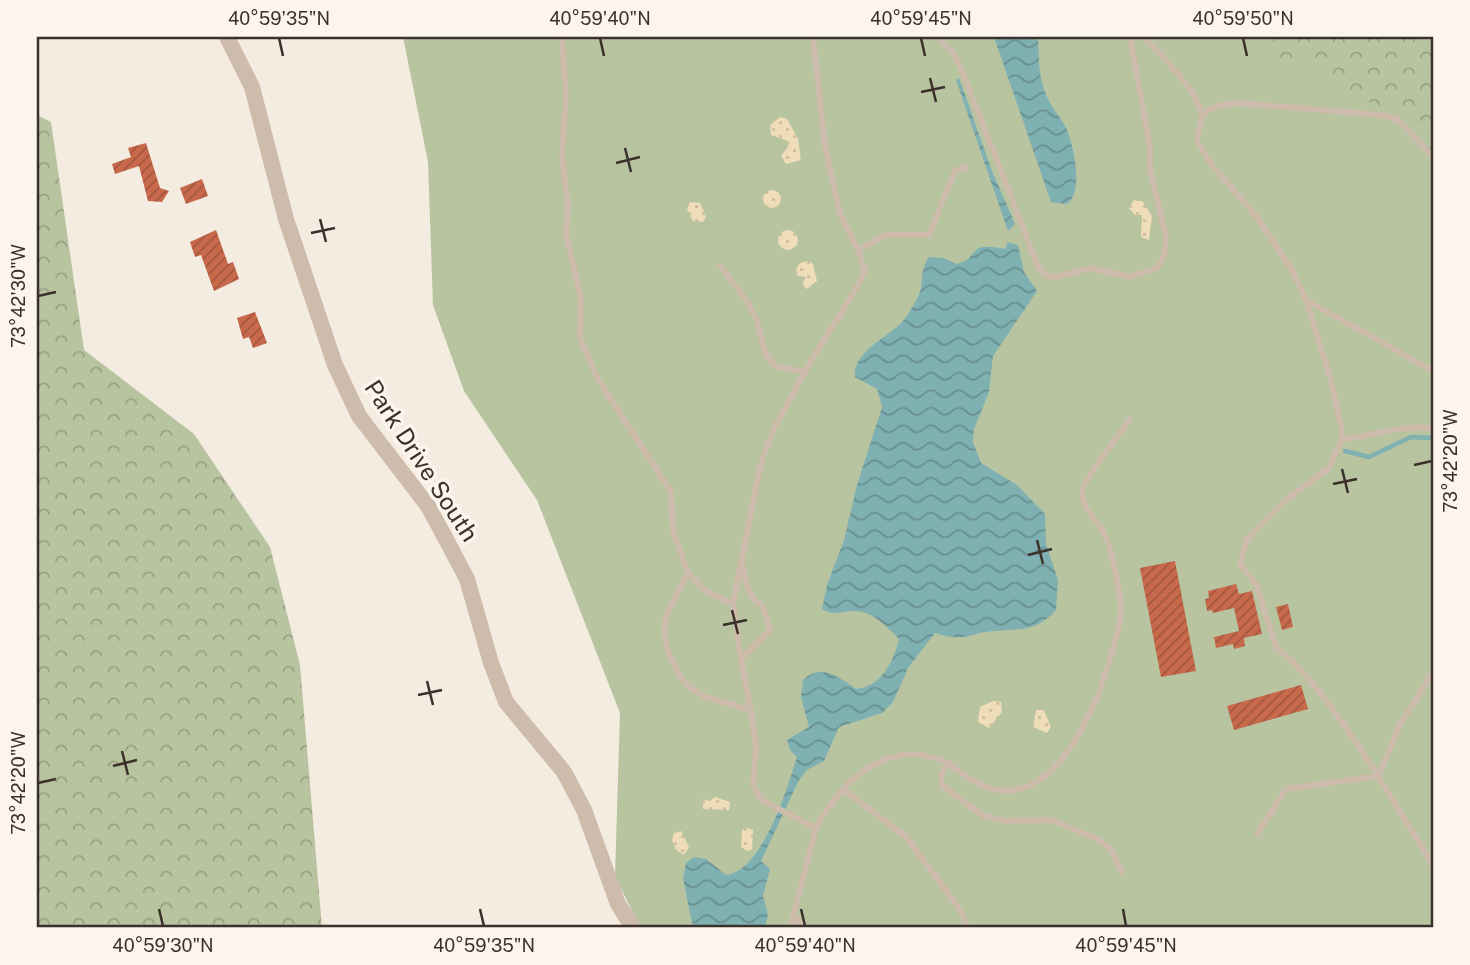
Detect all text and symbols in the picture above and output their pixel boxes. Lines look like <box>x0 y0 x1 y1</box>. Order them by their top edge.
text: 40°59'35"N <box>228 8 330 29</box>
text: 40°59'40"N <box>549 8 651 29</box>
text: 40°59'45"N <box>870 8 972 29</box>
text: 40°59'50"N <box>1192 8 1294 29</box>
text: 73°42'30"W <box>8 244 29 348</box>
street label: Park Drive South <box>359 374 484 546</box>
text: 73°42'20"W <box>1440 409 1461 513</box>
text: 73°42'20"W <box>8 731 29 835</box>
text: 40°59'30"N <box>112 935 214 956</box>
text: 40°59'35"N <box>433 935 535 956</box>
text: 40°59'40"N <box>754 935 856 956</box>
text: 40°59'45"N <box>1075 935 1177 956</box>

